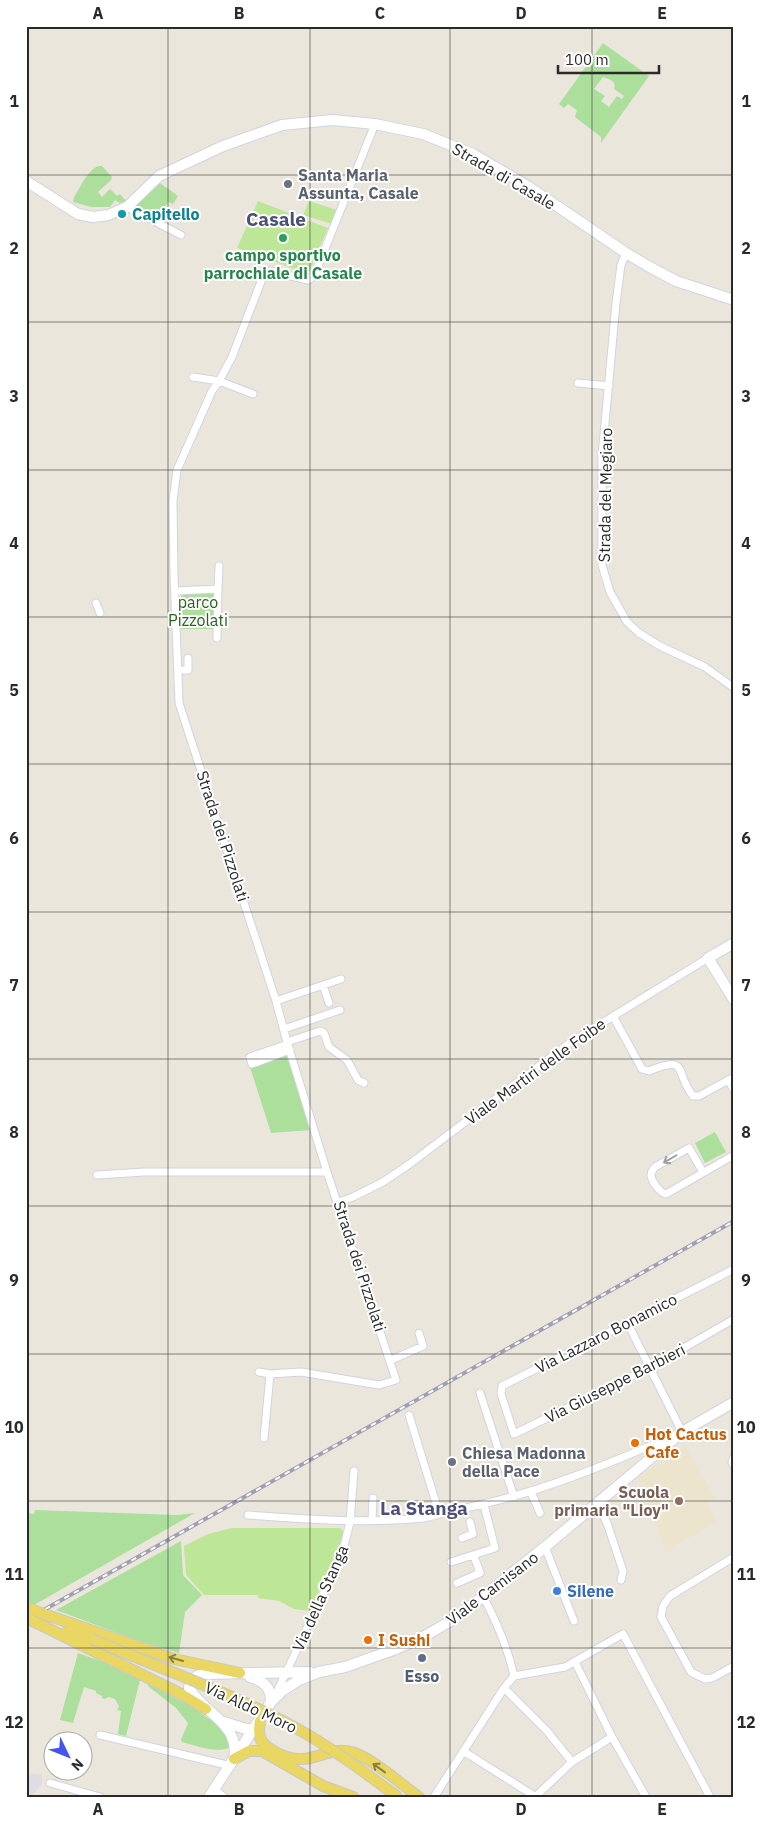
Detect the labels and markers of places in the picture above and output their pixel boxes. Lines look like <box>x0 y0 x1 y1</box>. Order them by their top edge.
place label: Santa Maria Assunta, Casale <box>298 165 419 203</box>
marker: Santa Maria Assunta, Casale <box>282 178 294 190</box>
place label: Capitello <box>132 204 199 224</box>
marker: Capitello <box>116 208 128 220</box>
marker: campo sportivo parrochiale di Casale <box>277 232 289 244</box>
place label: campo sportivo parrochiale di Casale <box>204 245 362 283</box>
place label: Hot Cactus Cafe <box>645 1424 727 1462</box>
marker: Hot Cactus Cafe <box>629 1437 641 1449</box>
place label: Chiesa Madonna della Pace <box>462 1443 586 1481</box>
marker: Chiesa Madonna della Pace <box>446 1456 458 1468</box>
place label: Scuola primaria "Lioy" <box>554 1482 669 1520</box>
marker: Scuola primaria "Lioy" <box>673 1495 685 1507</box>
place label: Silene <box>567 1581 614 1601</box>
marker: Silene <box>551 1585 563 1597</box>
place label: I Sushi <box>378 1630 430 1650</box>
marker: I Sushi <box>362 1634 374 1646</box>
marker: Esso <box>416 1652 428 1664</box>
place label: Esso <box>405 1666 439 1686</box>

